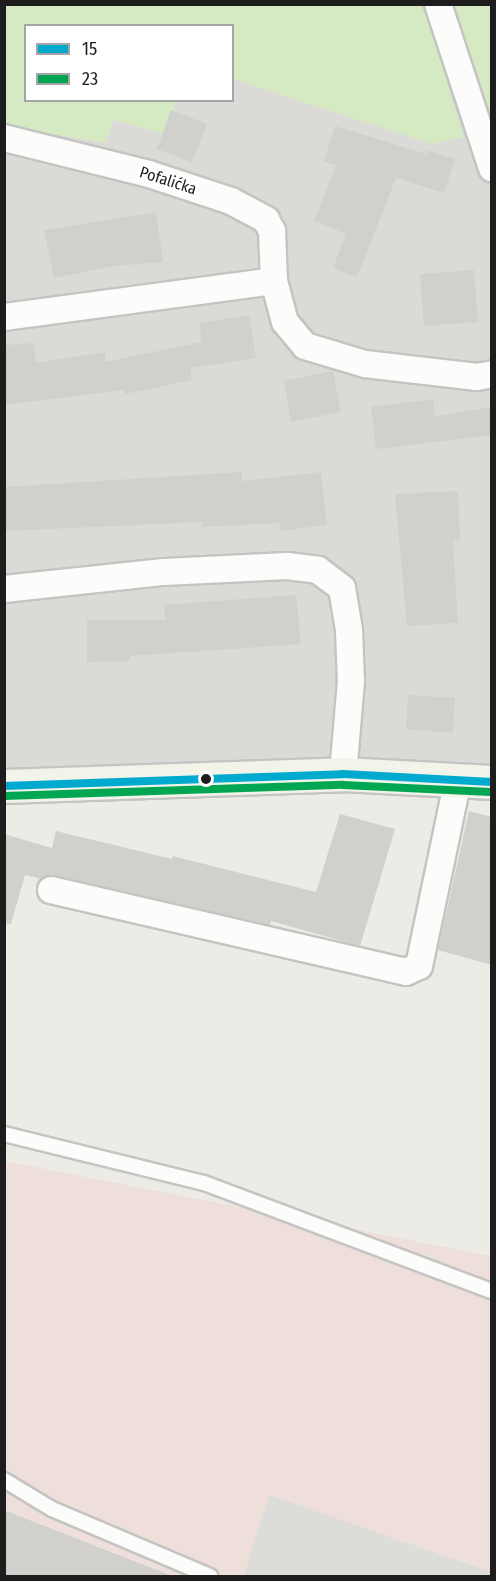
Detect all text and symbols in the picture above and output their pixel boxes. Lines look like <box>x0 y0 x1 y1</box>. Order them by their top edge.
legend <box>24 24 234 102</box>
text: 15 <box>82 38 97 60</box>
text: 23 <box>82 68 98 90</box>
street label: Pofalićka <box>137 163 199 199</box>
unlabelled marker <box>200 773 212 785</box>

